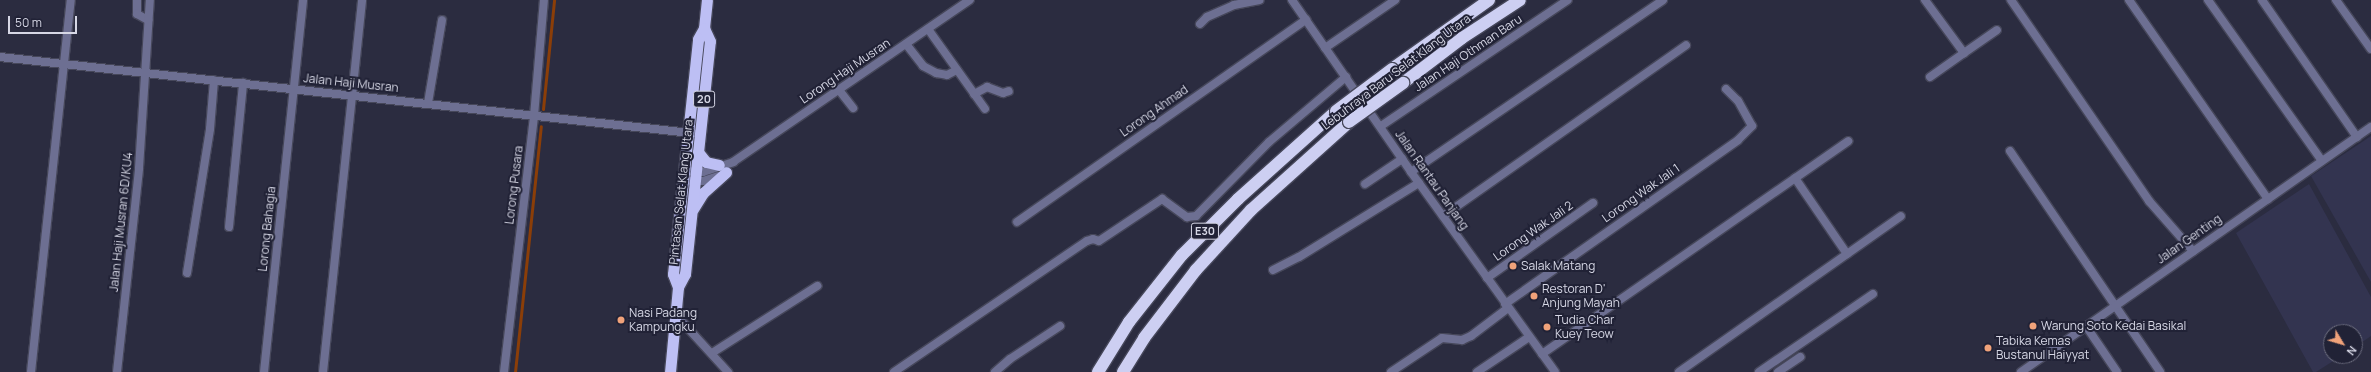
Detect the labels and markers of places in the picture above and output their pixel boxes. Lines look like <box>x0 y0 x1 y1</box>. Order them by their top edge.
place label: Salak Matang <box>1521 259 1595 273</box>
marker: Salak Matang <box>1508 261 1518 271</box>
place label: Restoran D' Anjung Mayah <box>1542 282 1620 310</box>
marker: Restoran D' Anjung Mayah <box>1529 291 1539 301</box>
place label: Nasi Padang Kampungku <box>629 306 697 334</box>
place label: Tudia Char Kuey Teow <box>1555 313 1614 341</box>
marker: Nasi Padang Kampungku <box>616 315 626 325</box>
place label: Warung Soto Kedai Basikal <box>2041 319 2186 333</box>
marker: Warung Soto Kedai Basikal <box>2028 321 2038 331</box>
marker: Tudia Char Kuey Teow <box>1542 322 1552 332</box>
place label: Tabika Kemas Bustanul Haiyyat <box>1996 334 2089 362</box>
marker: Tabika Kemas Bustanul Haiyyat <box>1983 343 1993 353</box>

